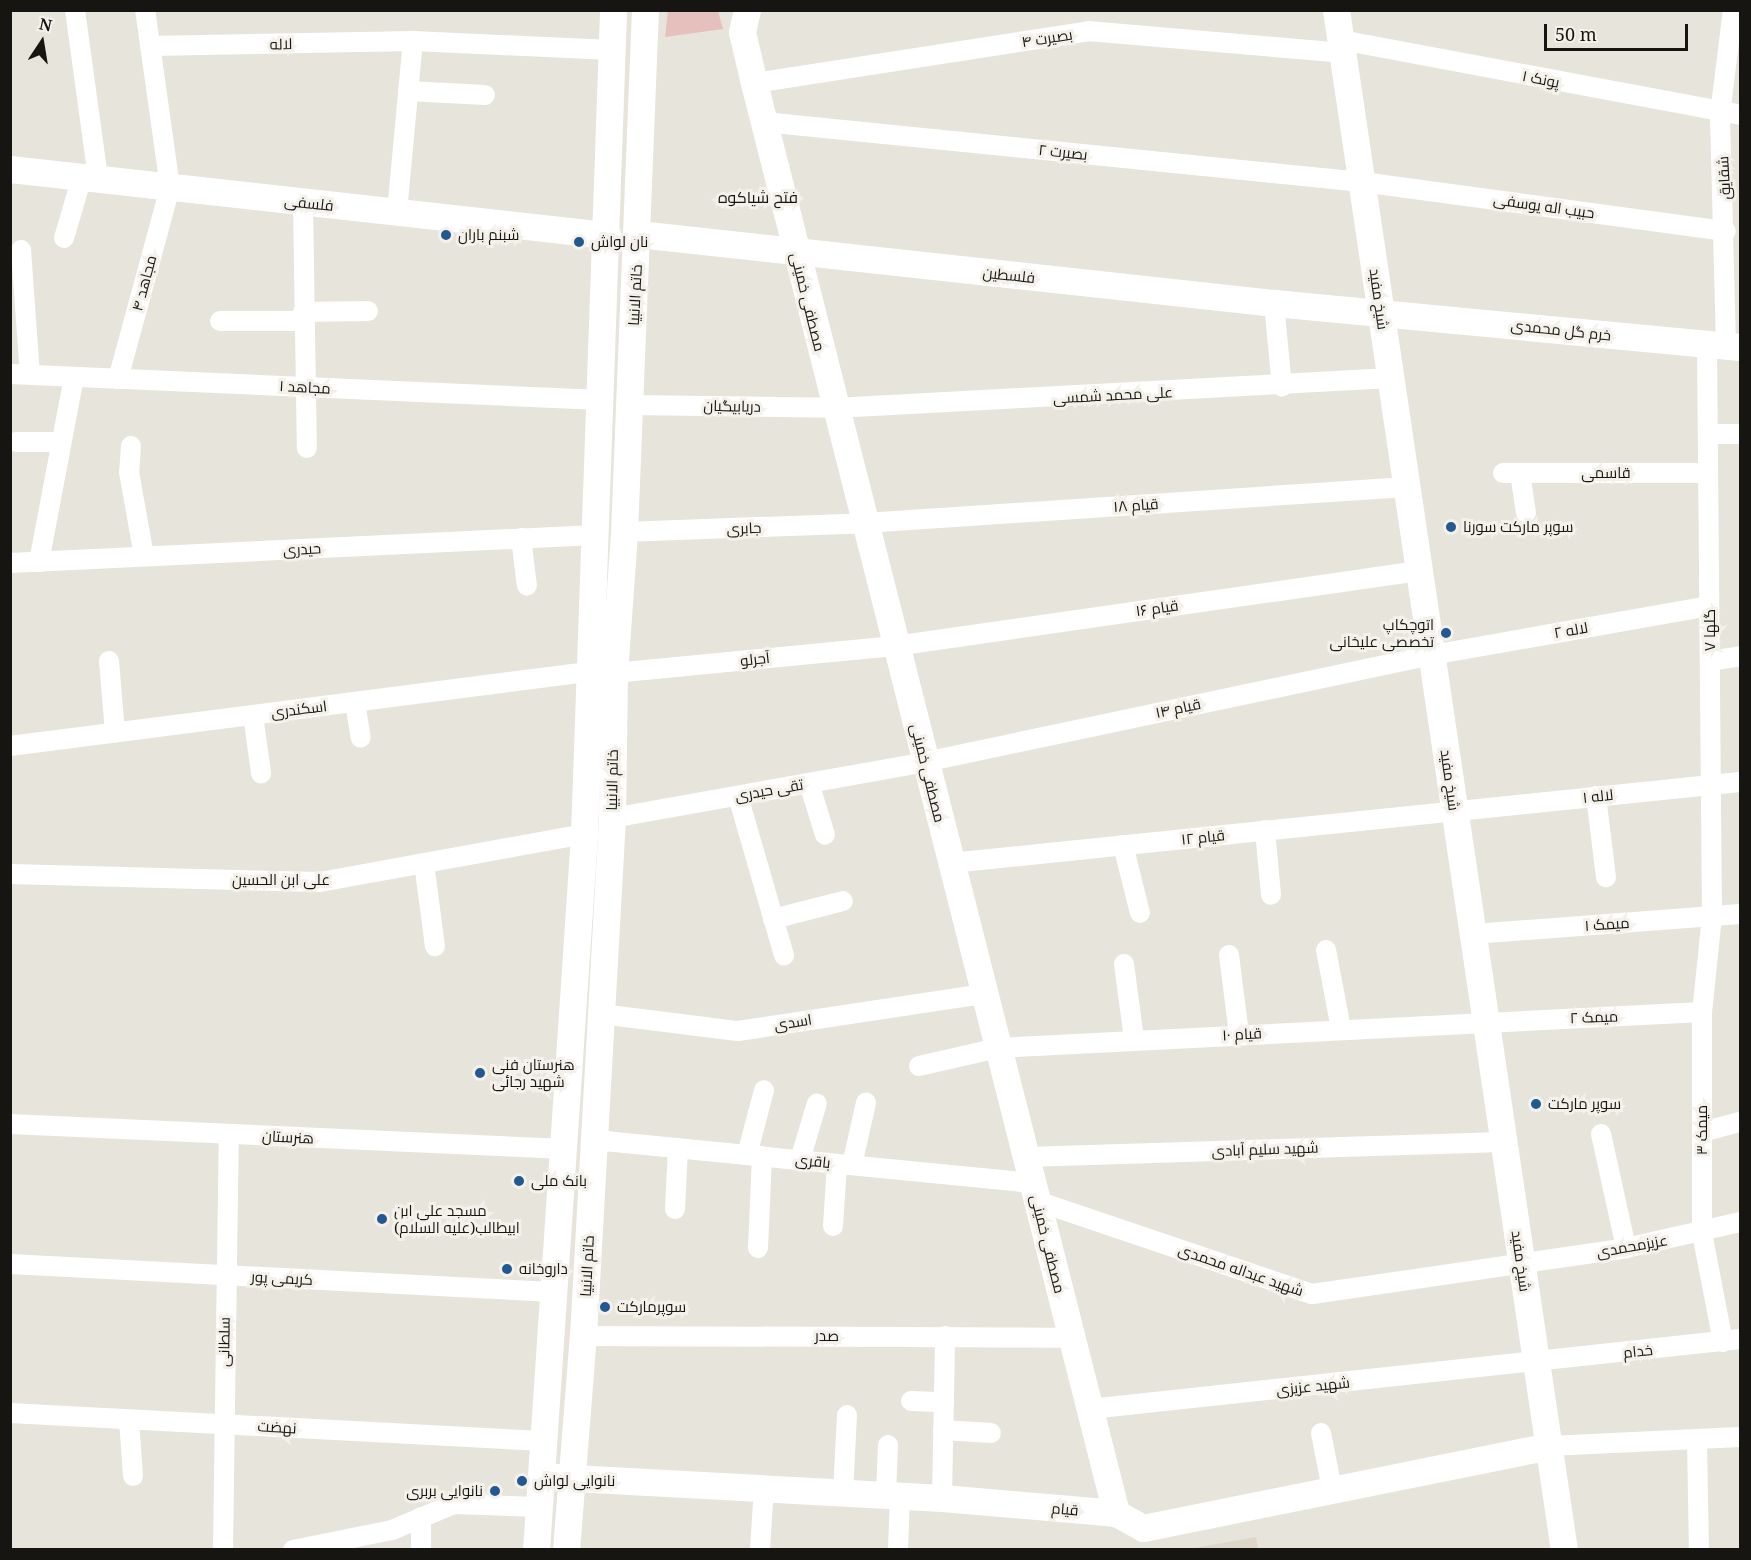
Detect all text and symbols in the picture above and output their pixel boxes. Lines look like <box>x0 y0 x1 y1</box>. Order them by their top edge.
north arrow <box>12 12 72 72</box>
text: N <box>37 12 54 36</box>
scale bar <box>1547 12 1691 50</box>
text: 50 m <box>1555 22 1597 46</box>
street label: بصیرت ۴ <box>1020 25 1074 51</box>
street label: لاله <box>270 35 292 53</box>
street label: پونک ۱ <box>1521 67 1561 91</box>
street label: بصیرت ۲ <box>1038 140 1088 164</box>
street label: شقایق <box>1714 156 1734 200</box>
district label: فتح شیاکوه <box>718 187 798 207</box>
street label: حبیب اله یوسفی <box>1492 190 1596 222</box>
street label: فلسفی <box>283 191 335 215</box>
place label: شبنم باران <box>458 226 519 244</box>
marker: شبنم باران <box>439 228 453 242</box>
place label: نان لواش <box>591 233 648 251</box>
marker: نان لواش <box>572 235 586 249</box>
street label: مصطفی خمینی <box>787 251 829 353</box>
street label: مجاهد ۴ <box>128 253 160 313</box>
street label: فلسطین <box>982 263 1036 287</box>
street label: خاتم الانبیا <box>624 264 646 326</box>
street label: شیخ مفید <box>1366 267 1392 331</box>
street label: خرم گل محمدی <box>1510 316 1612 344</box>
street label: مجاهد ۱ <box>279 377 331 397</box>
street label: علی محمد شمسی <box>1053 383 1173 407</box>
street label: دریابیگیان <box>703 396 761 416</box>
street label: قاسمی <box>1581 464 1631 482</box>
street label: قیام ۱۸ <box>1113 494 1159 516</box>
street label: جابری <box>726 518 762 538</box>
place label: سوپر مارکت سورنا <box>1463 518 1573 536</box>
marker: سوپر مارکت سورنا <box>1444 520 1458 534</box>
street label: حیدری <box>282 539 322 559</box>
street label: قیام ۱۶ <box>1134 596 1180 620</box>
street label: گلها ۷ <box>1701 609 1719 651</box>
place label: اتوچکاپ تخصصی علیخانی <box>1330 615 1434 650</box>
street label: لاله ۲ <box>1553 618 1589 642</box>
marker: اتوچکاپ تخصصی علیخانی <box>1439 626 1453 640</box>
street label: آجرلو <box>739 648 771 670</box>
street label: قیام ۱۴ <box>1154 694 1202 722</box>
street label: اسکندری <box>270 697 328 721</box>
street label: مصطفی خمینی <box>907 722 949 824</box>
street label: شیخ مفید <box>1437 748 1463 812</box>
street label: خاتم الانبیا <box>602 749 622 811</box>
street label: تقی حیدری <box>734 775 804 805</box>
street label: لاله ۱ <box>1582 785 1614 807</box>
street label: قیام ۱۲ <box>1180 826 1226 848</box>
street label: علی ابن الحسین <box>232 871 330 889</box>
street label: میمک ۱ <box>1584 913 1630 935</box>
street label: میمک ۲ <box>1570 1007 1618 1027</box>
street label: اسدی <box>773 1010 813 1034</box>
street label: قیام ۱۰ <box>1222 1024 1262 1044</box>
place label: هنرستان فنی شهید رجائی <box>492 1055 575 1090</box>
marker: هنرستان فنی شهید رجائی <box>473 1066 487 1080</box>
place label: سوپر مارکت <box>1548 1095 1621 1113</box>
marker: سوپر مارکت <box>1529 1097 1543 1111</box>
street label: میمک ۳ <box>1693 1105 1711 1155</box>
street label: هنرستان <box>262 1127 314 1147</box>
street label: شهید سلیم آبادی <box>1211 1138 1319 1160</box>
street label: باقری <box>794 1150 832 1172</box>
place label: بانک ملی <box>531 1172 587 1190</box>
marker: بانک ملی <box>512 1174 526 1188</box>
street label: مصطفی خمینی <box>1027 1193 1069 1295</box>
place label: مسجد علی ابن ابیطالب(علیه السلام) <box>394 1201 520 1236</box>
marker: مسجد علی ابن ابیطالب(علیه السلام) <box>375 1212 389 1226</box>
street label: شیخ مفید <box>1508 1229 1534 1293</box>
street label: عزیزمحمدی <box>1595 1231 1669 1261</box>
street label: خاتم الانبیا <box>576 1235 598 1297</box>
street label: شهید عبداله محمدی <box>1176 1240 1306 1300</box>
place label: داروخانه <box>519 1260 568 1278</box>
marker: داروخانه <box>500 1262 514 1276</box>
street label: کریمی پور <box>251 1267 313 1289</box>
place label: سوپرمارکت <box>617 1298 686 1316</box>
marker: سوپرمارکت <box>598 1300 612 1314</box>
street label: سلطانی <box>215 1317 233 1367</box>
street label: صدر <box>815 1327 839 1345</box>
street label: خدام <box>1622 1340 1654 1362</box>
street label: شهید عزیزی <box>1275 1373 1351 1399</box>
street label: نهضت <box>257 1417 297 1437</box>
place label: نانوایی لواش <box>534 1472 615 1490</box>
marker: نانوایی لواش <box>515 1474 529 1488</box>
place label: نانوایی بربری <box>406 1482 483 1500</box>
marker: نانوایی بربری <box>488 1484 502 1498</box>
street label: قیام <box>1051 1499 1079 1519</box>

